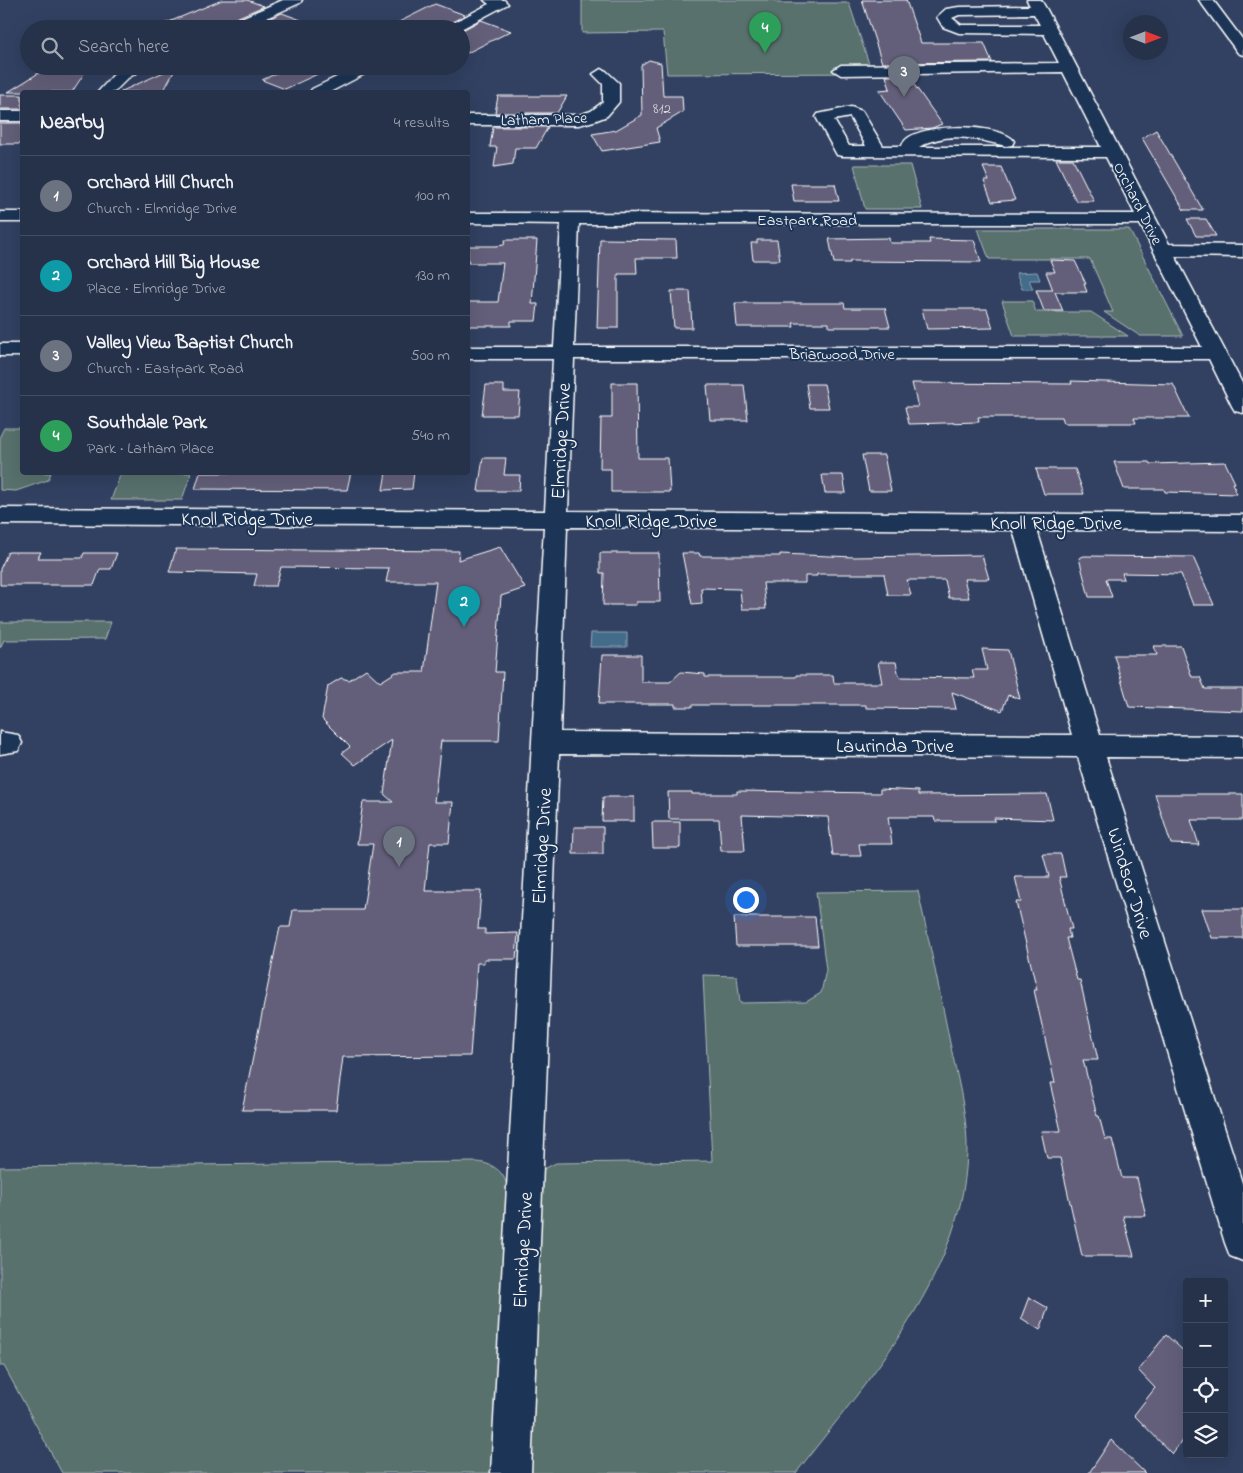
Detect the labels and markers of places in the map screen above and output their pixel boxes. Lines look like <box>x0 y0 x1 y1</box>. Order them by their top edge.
pin: 4 <box>749 12 781 53</box>
pin: 3 <box>888 56 920 97</box>
pin: 2 <box>448 586 480 627</box>
pin: 1 <box>383 826 415 867</box>

